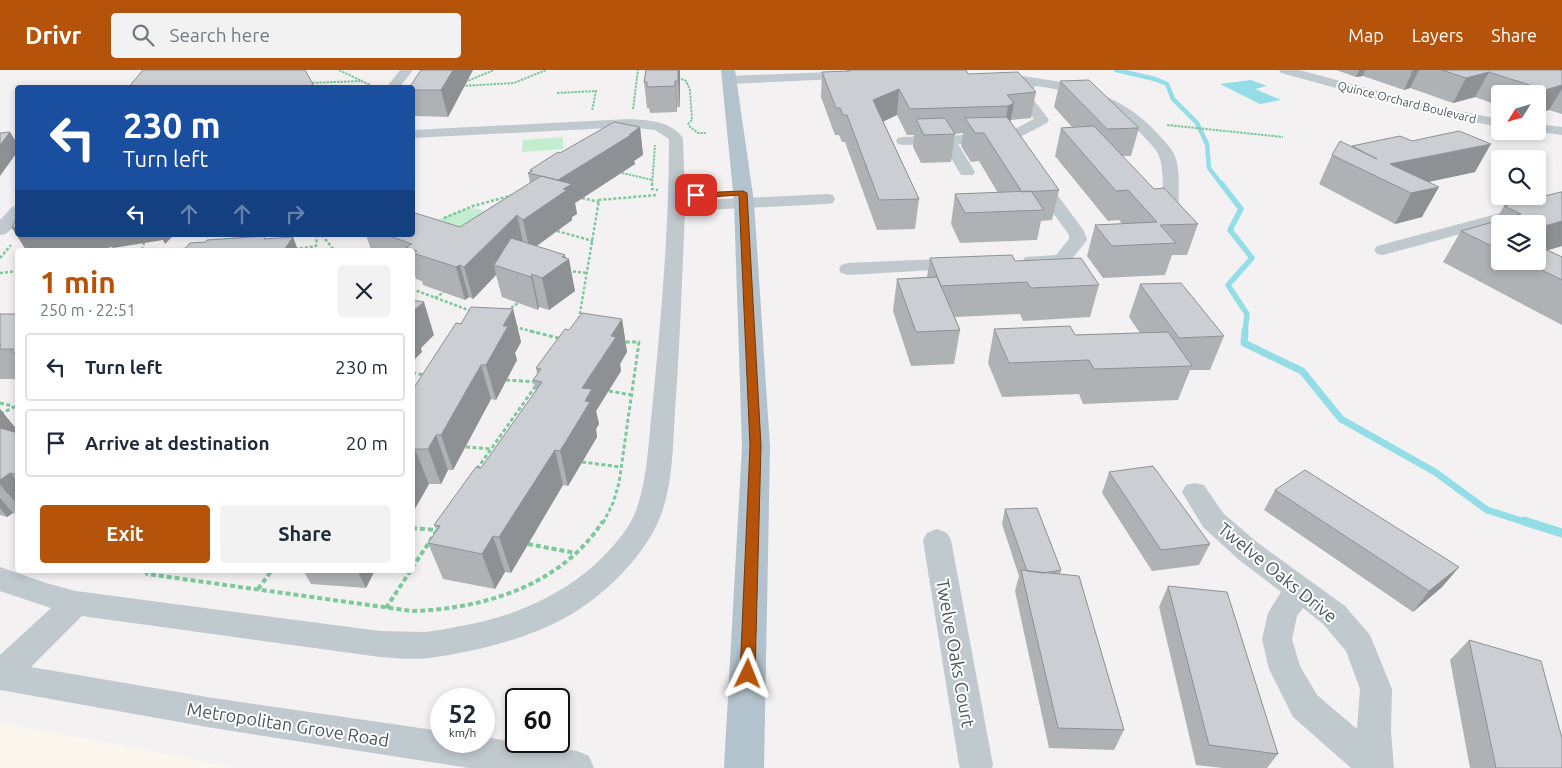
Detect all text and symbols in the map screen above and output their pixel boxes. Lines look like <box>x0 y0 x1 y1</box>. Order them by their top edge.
search box <box>111 13 461 58</box>
icon: search <box>129 21 157 49</box>
text: Drivr <box>25 22 81 49</box>
text: Search here <box>169 24 270 46</box>
text: Map <box>1348 25 1384 45</box>
text: Layers <box>1412 25 1463 45</box>
text: Share <box>1491 25 1537 45</box>
street label: Quince Orchard Boulevard <box>1336 78 1478 126</box>
north arrow <box>1491 85 1546 140</box>
map controls <box>1491 85 1546 270</box>
icon: left <box>40 105 105 170</box>
text: 230 m <box>123 105 221 145</box>
text: Turn left <box>123 146 208 171</box>
button: search <box>1491 150 1546 205</box>
pin <box>675 174 717 216</box>
icon: arrive <box>682 181 710 209</box>
icon: left <box>122 200 150 228</box>
icon: ahead <box>175 200 203 228</box>
icon: ahead <box>228 200 256 228</box>
icon: right <box>281 200 309 228</box>
button: layers <box>1491 215 1546 270</box>
text: 1 min <box>40 265 116 299</box>
button: close <box>338 265 390 317</box>
text: 250 m · 22:51 <box>40 301 136 319</box>
icon: left <box>42 353 70 381</box>
text: Turn left <box>85 356 163 378</box>
text: 230 m <box>335 356 388 378</box>
icon: arrive <box>42 429 70 457</box>
text: Arrive at destination <box>85 432 270 454</box>
text: 20 m <box>346 432 388 454</box>
button: Exit <box>40 505 210 563</box>
button: Share <box>220 505 390 563</box>
street label: Twelve Oaks Drive <box>1215 518 1341 626</box>
street label: Twelve Oaks Court <box>933 577 979 729</box>
position arrow <box>721 647 773 699</box>
speed limit sign: 60 <box>505 688 570 753</box>
street label: Metropolitan Grove Road <box>186 698 390 750</box>
text: 52 <box>448 700 477 728</box>
text: km/h <box>449 726 476 739</box>

